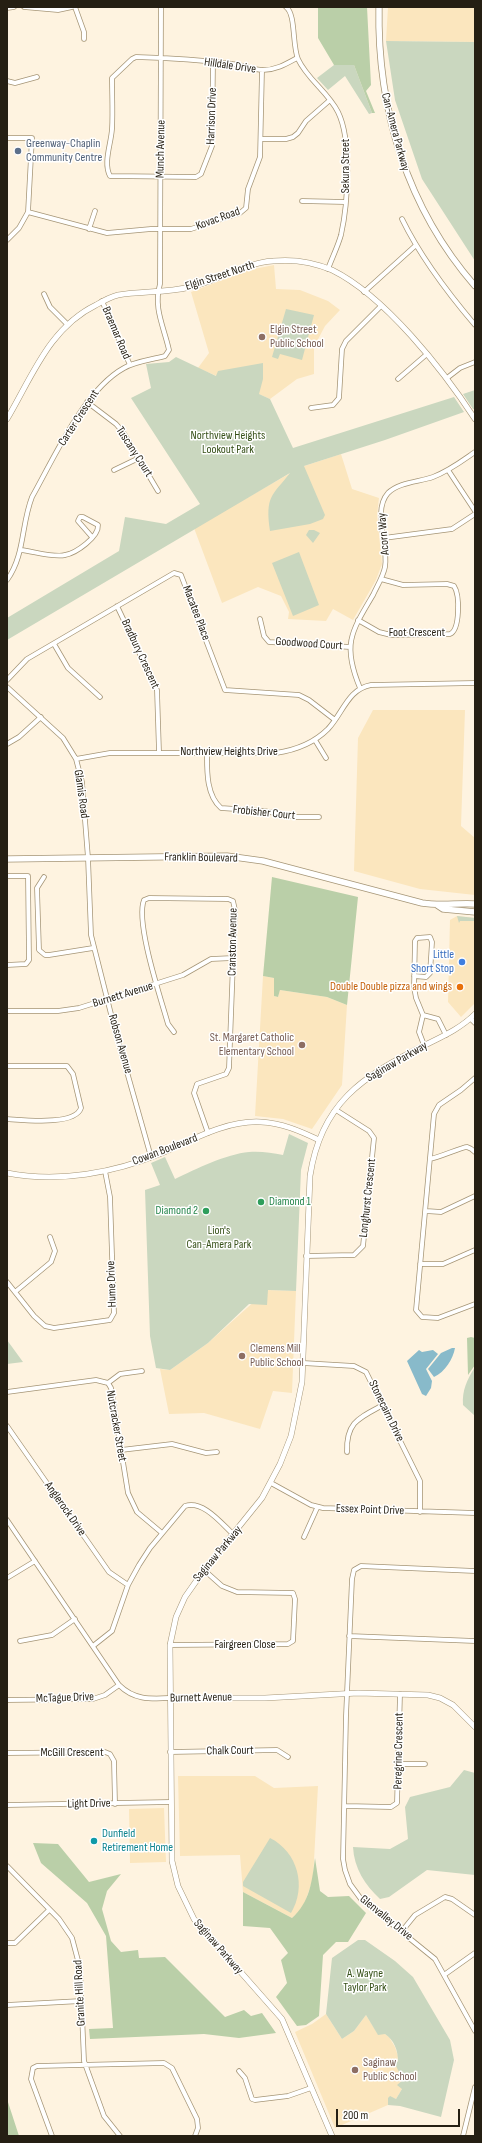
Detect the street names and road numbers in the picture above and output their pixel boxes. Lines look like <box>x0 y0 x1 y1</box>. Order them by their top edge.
street label: Hilldale Drive <box>203 55 257 77</box>
street label: Harrison Drive <box>204 87 220 145</box>
street label: Can-Amera Parkway <box>378 91 412 173</box>
street label: Munch Avenue <box>153 120 169 178</box>
street label: Sekura Street <box>339 139 353 193</box>
street label: Kovac Road <box>194 204 242 234</box>
street label: Elgin Street North <box>184 258 256 294</box>
street label: Braemar Road <box>98 305 134 361</box>
street label: Carter Crescent <box>55 387 103 449</box>
street label: Tuscany Court <box>112 424 156 480</box>
street label: Acorn Way <box>375 512 393 556</box>
street label: Macatee Place <box>179 584 213 642</box>
street label: Bradbury Crescent <box>118 617 162 691</box>
street label: Foot Crescent <box>389 626 445 640</box>
street label: Goodwood Court <box>275 634 343 654</box>
street label: Northview Heights Drive <box>180 745 278 759</box>
street label: Glamis Road <box>70 769 92 819</box>
street label: Frobisher Court <box>232 803 296 823</box>
street label: Franklin Boulevard <box>164 850 238 866</box>
street label: Cranston Avenue <box>225 908 241 976</box>
street label: Burnett Avenue <box>91 979 155 1011</box>
street label: Robson Avenue <box>105 1013 135 1075</box>
street label: Saginaw Parkway <box>364 1039 430 1085</box>
street label: Cowan Boulevard <box>130 1131 200 1169</box>
street label: Longhurst Crescent <box>357 1158 379 1238</box>
street label: Hume Drive <box>104 1261 120 1307</box>
street label: Stonecairn Drive <box>365 1378 407 1444</box>
street label: Nutcracker Street <box>103 1389 129 1463</box>
street label: Anglerock Drive <box>41 1479 89 1539</box>
street label: Essex Point Drive <box>335 1502 405 1518</box>
street label: Saginaw Parkway <box>190 1523 246 1585</box>
street label: Fairgreen Close <box>214 1638 276 1652</box>
street label: McTague Drive <box>36 1690 94 1706</box>
street label: Burnett Avenue <box>170 1690 232 1706</box>
street label: Peregrine Crescent <box>391 1712 407 1790</box>
street label: Chalk Court <box>206 1743 254 1759</box>
street label: McGill Crescent <box>40 1746 104 1760</box>
street label: Light Drive <box>67 1796 111 1812</box>
street label: Glenvalley Drive <box>357 1892 415 1944</box>
street label: Saginaw Parkway <box>190 1916 246 1978</box>
street label: Granite Hill Road <box>71 1960 89 2026</box>

